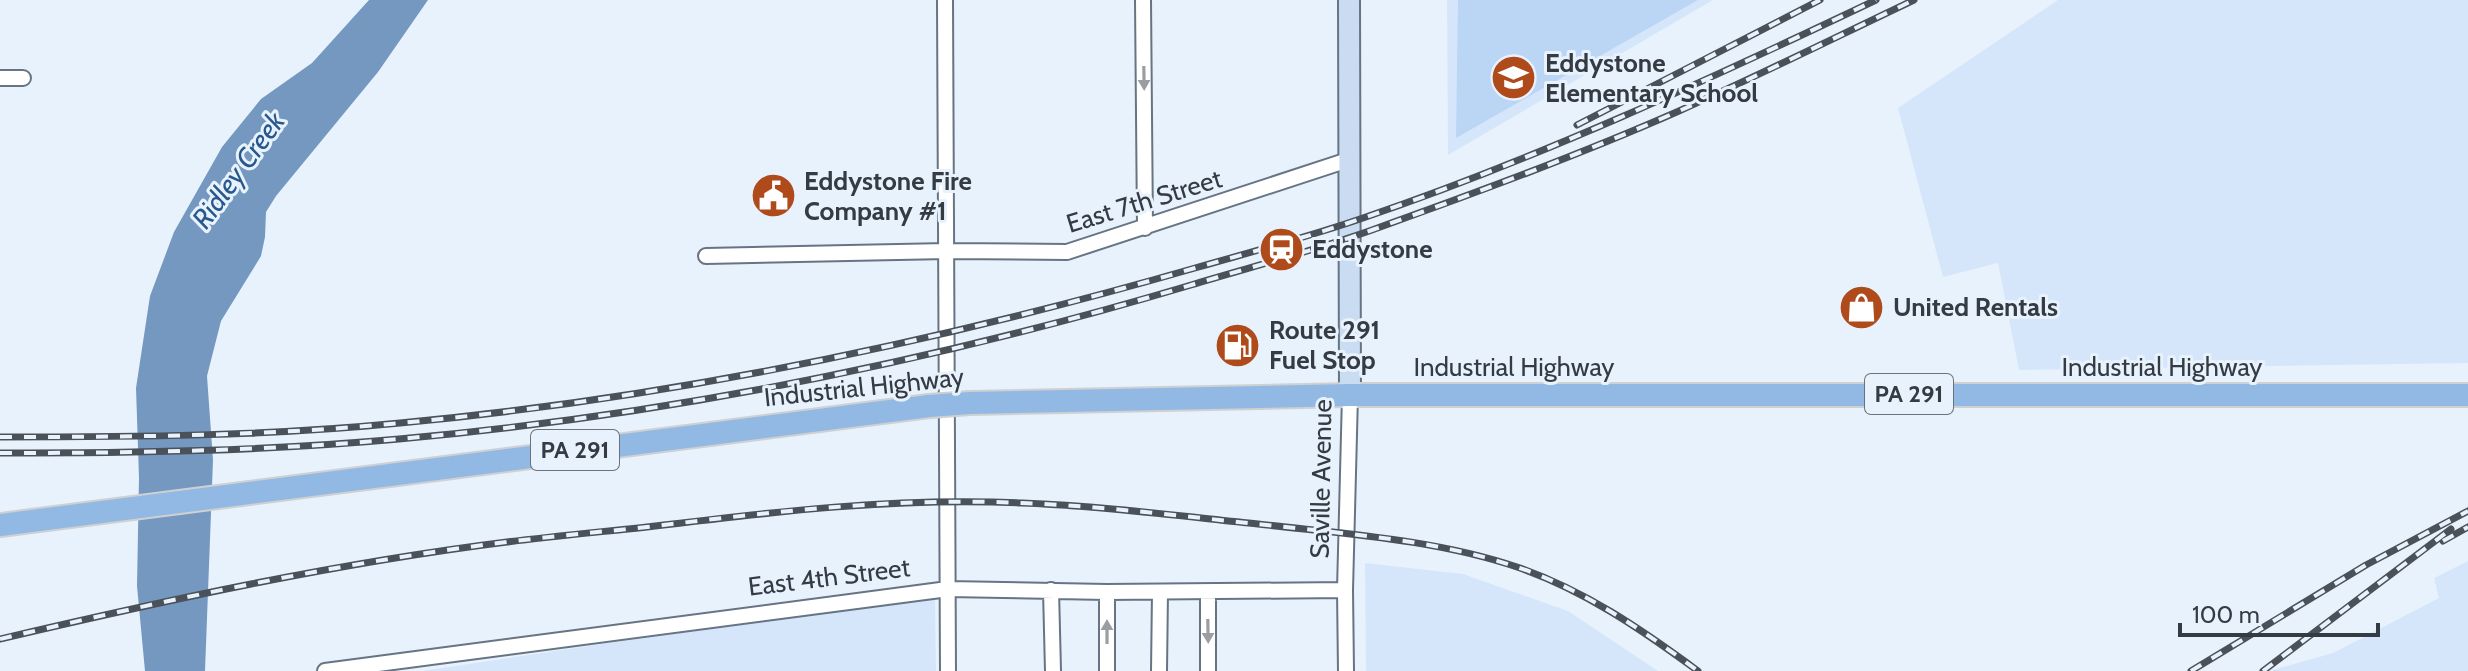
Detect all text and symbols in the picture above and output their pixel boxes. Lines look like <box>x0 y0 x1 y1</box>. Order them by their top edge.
place label: Eddystone Elementary School <box>1545 47 1758 109</box>
school or university icon: Eddystone Elementary School <box>1490 54 1538 102</box>
one-way arrow <box>1138 66 1150 91</box>
water label: Ridley Creek <box>184 104 292 235</box>
street label: East 7th Street <box>1062 162 1226 240</box>
place label: Eddystone Fire Company #1 <box>804 165 972 227</box>
public building icon: Eddystone Fire Company #1 <box>749 172 797 220</box>
station icon: Eddystone <box>1257 225 1305 273</box>
place label: Eddystone <box>1312 233 1433 265</box>
shop icon: United Rentals <box>1838 283 1886 331</box>
place label: United Rentals <box>1893 291 2058 323</box>
place label: Route 291 Fuel Stop <box>1269 314 1380 376</box>
fuel station icon: Route 291 Fuel Stop <box>1214 321 1262 369</box>
street label: Industrial Highway <box>1413 351 1615 383</box>
street label: Industrial Highway <box>2061 351 2263 383</box>
street label: Industrial Highway <box>762 361 966 413</box>
road number: PA 291 <box>1865 374 1953 414</box>
street label: Saville Avenue <box>1304 399 1338 559</box>
road number: PA 291 <box>531 430 619 470</box>
street label: East 4th Street <box>746 551 912 603</box>
scale bar <box>2180 587 2378 637</box>
text: 100 m <box>2192 600 2260 629</box>
one-way arrow <box>1101 619 1113 644</box>
one-way arrow <box>1202 619 1214 644</box>

